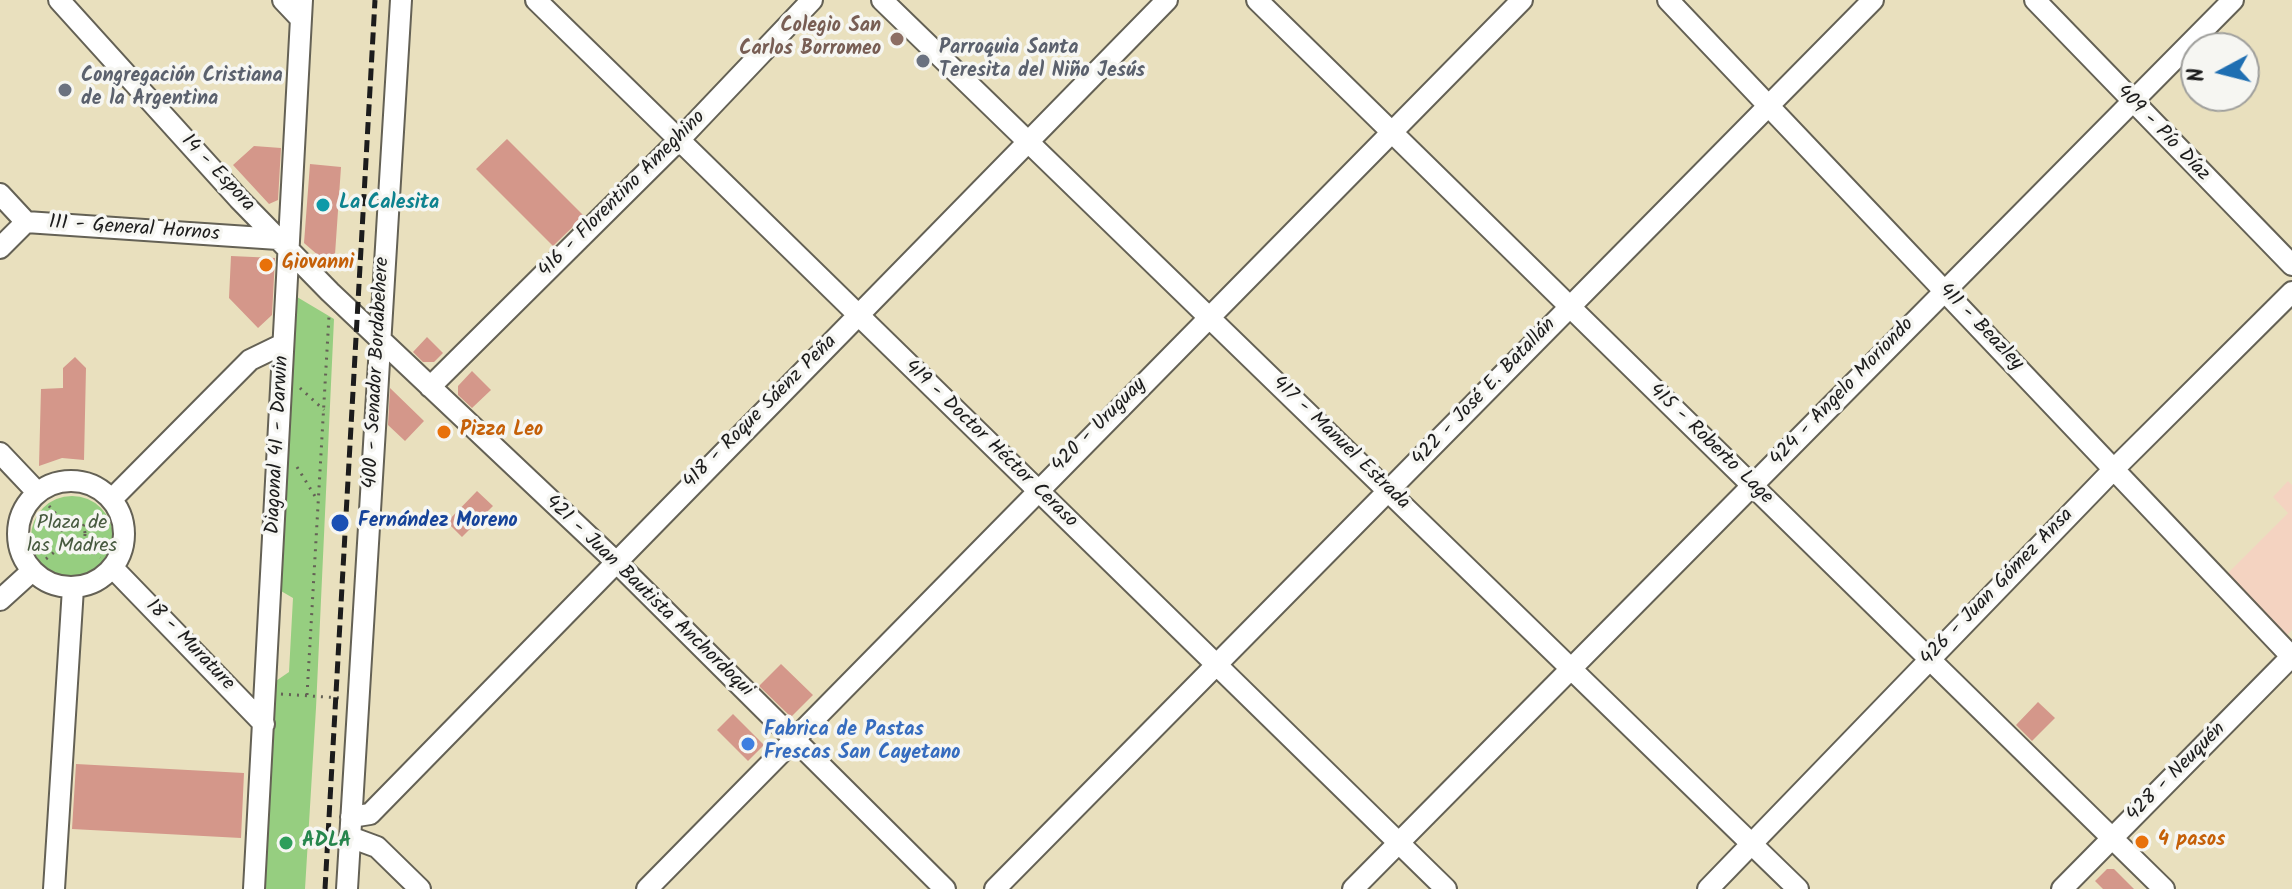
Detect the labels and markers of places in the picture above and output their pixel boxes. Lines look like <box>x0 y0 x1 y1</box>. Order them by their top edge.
place label: Colegio San Carlos Borromeo <box>739 16 881 63</box>
marker: Colegio San Carlos Borromeo <box>888 30 906 48</box>
place label: Parroquia Santa Teresita del Niño Jesús <box>939 38 1145 85</box>
marker: Parroquia Santa Teresita del Niño Jesús <box>914 52 932 70</box>
place label: Congregación Cristiana de la Argentina <box>81 66 283 113</box>
marker: Congregación Cristiana de la Argentina <box>56 81 74 99</box>
place label: La Calesita <box>339 193 439 217</box>
marker: La Calesita <box>314 196 332 214</box>
place label: Giovanni <box>282 253 354 277</box>
marker: Giovanni <box>257 256 275 274</box>
place label: Pizza Leo <box>460 420 543 444</box>
marker: Pizza Leo <box>435 423 453 441</box>
place label: Fernández Moreno <box>358 511 518 535</box>
marker: Fernández Moreno <box>329 512 351 534</box>
place label: Fabrica de Pastas Frescas San Cayetano <box>764 720 960 767</box>
marker: Fabrica de Pastas Frescas San Cayetano <box>739 735 757 753</box>
place label: 4 pasos <box>2158 830 2225 854</box>
place label: ADLA <box>302 831 351 855</box>
marker: 4 pasos <box>2133 833 2151 851</box>
marker: ADLA <box>277 834 295 852</box>

